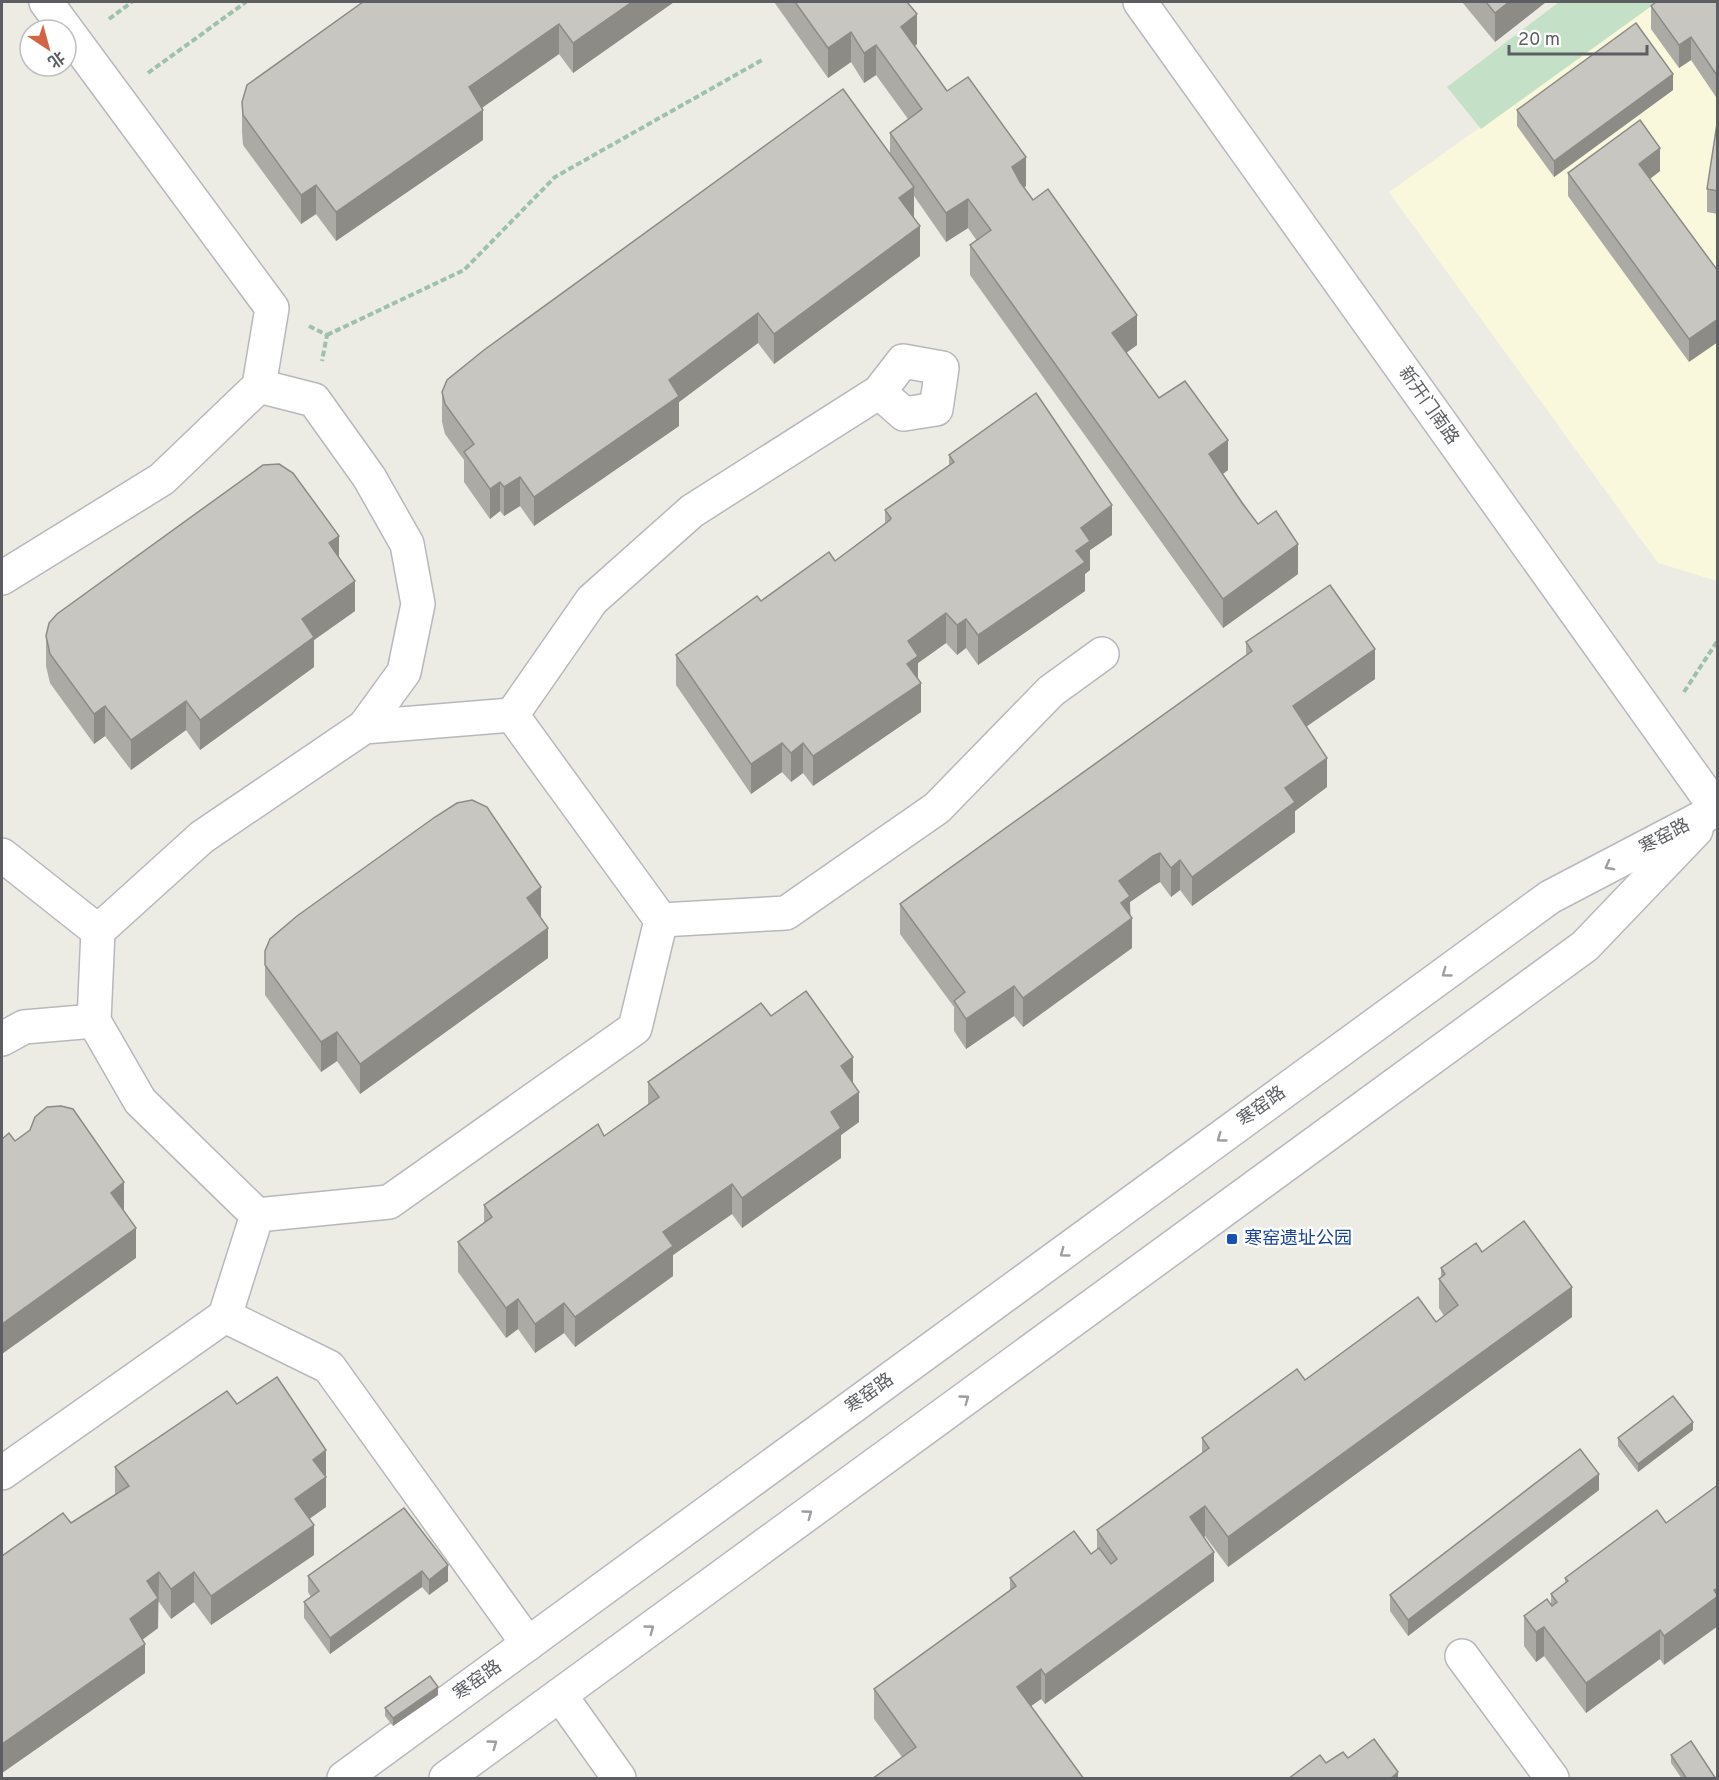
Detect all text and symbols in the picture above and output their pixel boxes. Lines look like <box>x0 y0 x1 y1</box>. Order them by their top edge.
north arrow <box>18 18 78 78</box>
scale bar <box>1509 18 1647 56</box>
text: 20 m <box>1518 29 1560 52</box>
text: 北 <box>43 46 68 71</box>
street label: 新开门南路 <box>1393 363 1463 449</box>
street label: 寒窑路 <box>1636 814 1694 860</box>
one-way arrow <box>1605 859 1615 870</box>
one-way arrow <box>1442 966 1453 977</box>
street label: 寒窑路 <box>1233 1082 1291 1132</box>
one-way arrow <box>1217 1130 1228 1141</box>
place label: 寒窑遗址公园 <box>1244 1228 1352 1251</box>
marker: 寒窑遗址公园 <box>1225 1232 1239 1246</box>
one-way arrow <box>1059 1245 1070 1256</box>
street label: 寒窑路 <box>841 1369 899 1419</box>
one-way arrow <box>959 1395 970 1406</box>
one-way arrow <box>801 1510 812 1521</box>
one-way arrow <box>644 1625 655 1636</box>
street label: 寒窑路 <box>449 1656 507 1706</box>
one-way arrow <box>486 1740 497 1751</box>

